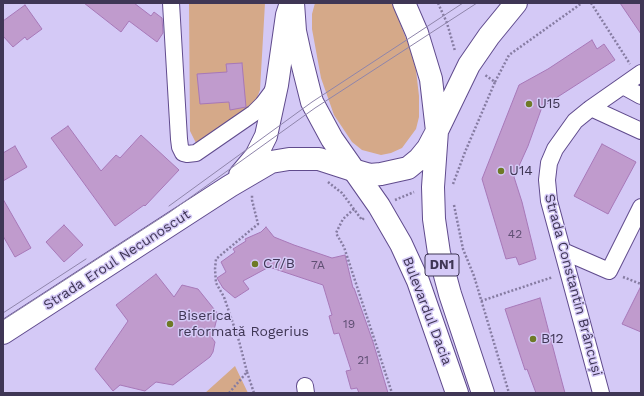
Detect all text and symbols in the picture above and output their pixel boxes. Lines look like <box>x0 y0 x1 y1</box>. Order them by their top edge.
place label: U15 <box>537 96 561 112</box>
marker: U15 <box>524 99 534 109</box>
place label: U14 <box>509 163 533 179</box>
marker: U14 <box>496 166 506 176</box>
street label: Strada Constantin Brâncuși <box>541 192 605 378</box>
street label: Strada Eroul Necunoscut <box>40 206 194 314</box>
house number: 42 <box>508 227 522 241</box>
road number: DN1 <box>425 254 459 276</box>
street label: Bulevardul Dacia <box>399 255 455 367</box>
place label: C7/B <box>263 256 295 272</box>
house number: 7A <box>311 258 325 272</box>
marker: C7/B <box>250 259 260 269</box>
place label: Biserica reformată Rogerius <box>178 308 309 340</box>
house number: 19 <box>343 317 355 331</box>
marker: Biserica reformată Rogerius <box>165 319 175 329</box>
place label: B12 <box>541 331 564 347</box>
marker: B12 <box>528 334 538 344</box>
house number: 21 <box>357 353 369 367</box>

